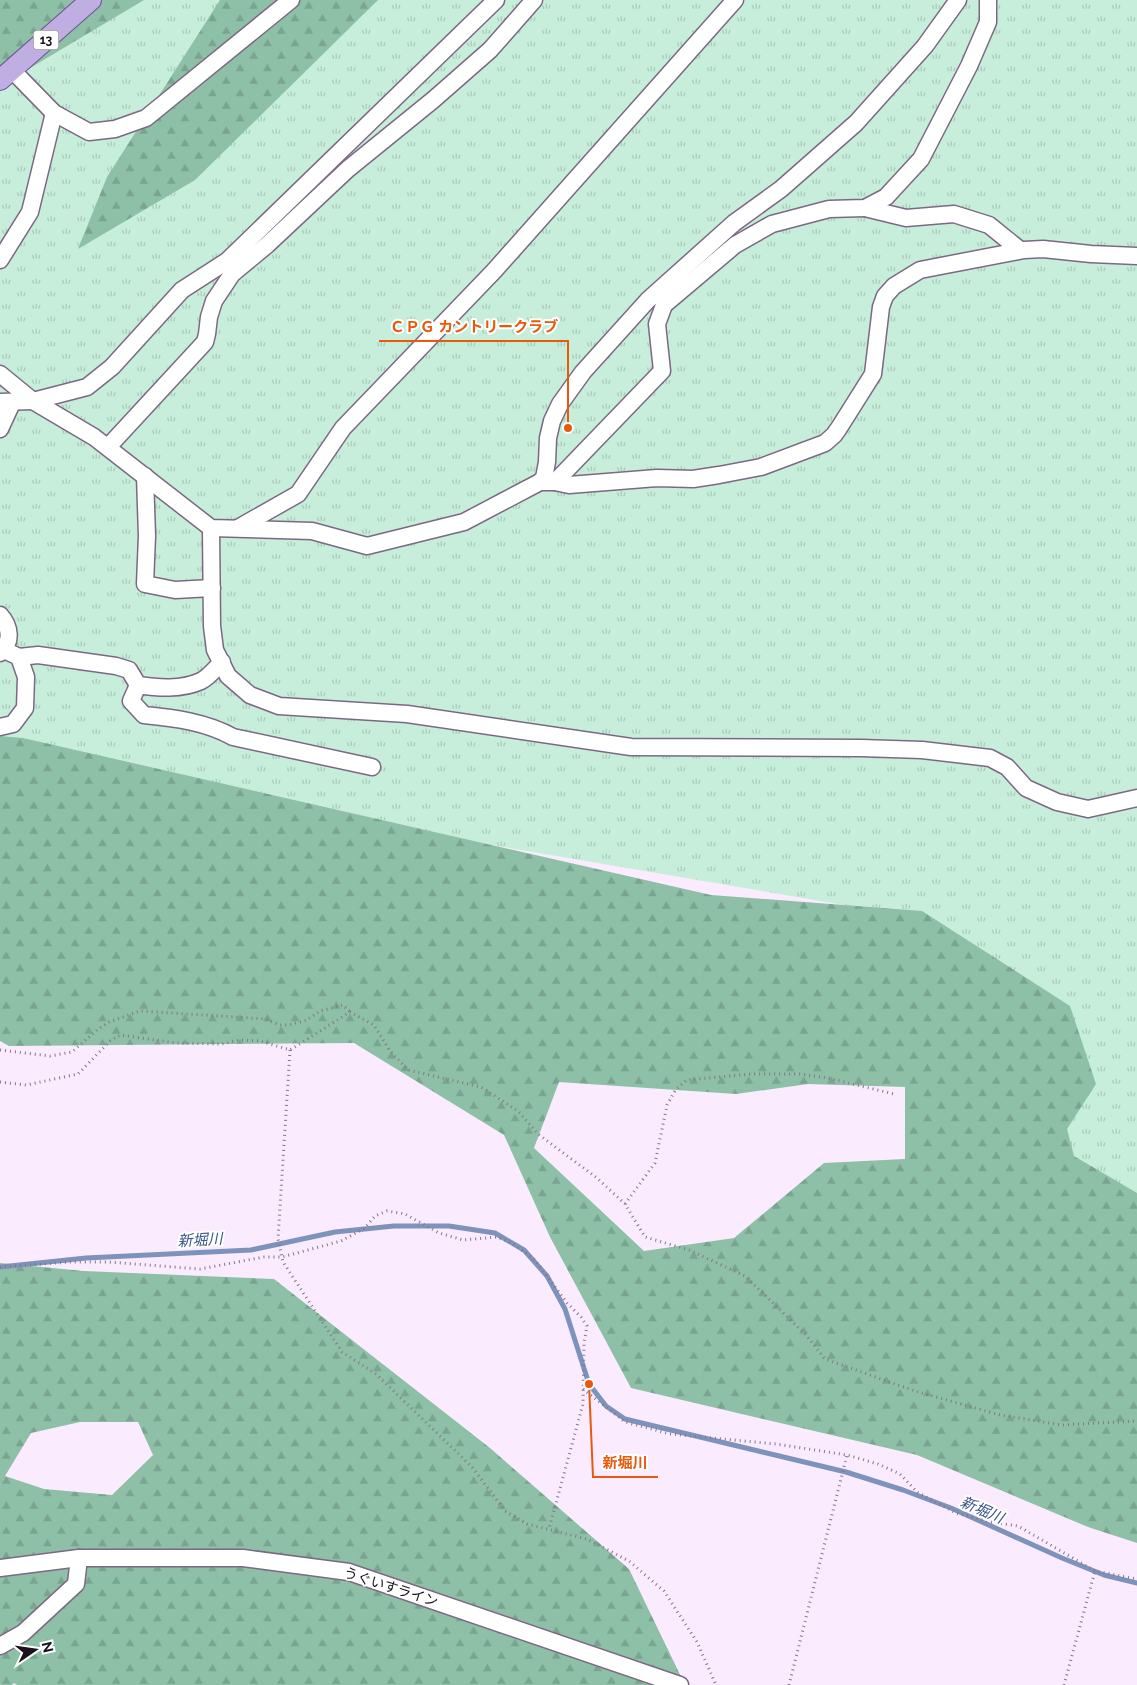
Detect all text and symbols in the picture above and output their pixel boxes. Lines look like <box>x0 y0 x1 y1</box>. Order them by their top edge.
road number: 13 <box>34 30 58 50</box>
callout: ＣＰＧ カントリークラブ <box>379 311 568 341</box>
text: ＣＰＧ カントリークラブ <box>390 318 558 336</box>
water label: 新堀川 <box>177 1230 225 1250</box>
callout: 新堀川 <box>593 1447 658 1477</box>
text: 新堀川 <box>602 1454 648 1472</box>
water label: 新堀川 <box>958 1493 1008 1528</box>
street label: うぐいすライン <box>342 1564 440 1610</box>
north arrow <box>10 1625 60 1675</box>
text: N <box>39 1640 57 1654</box>

